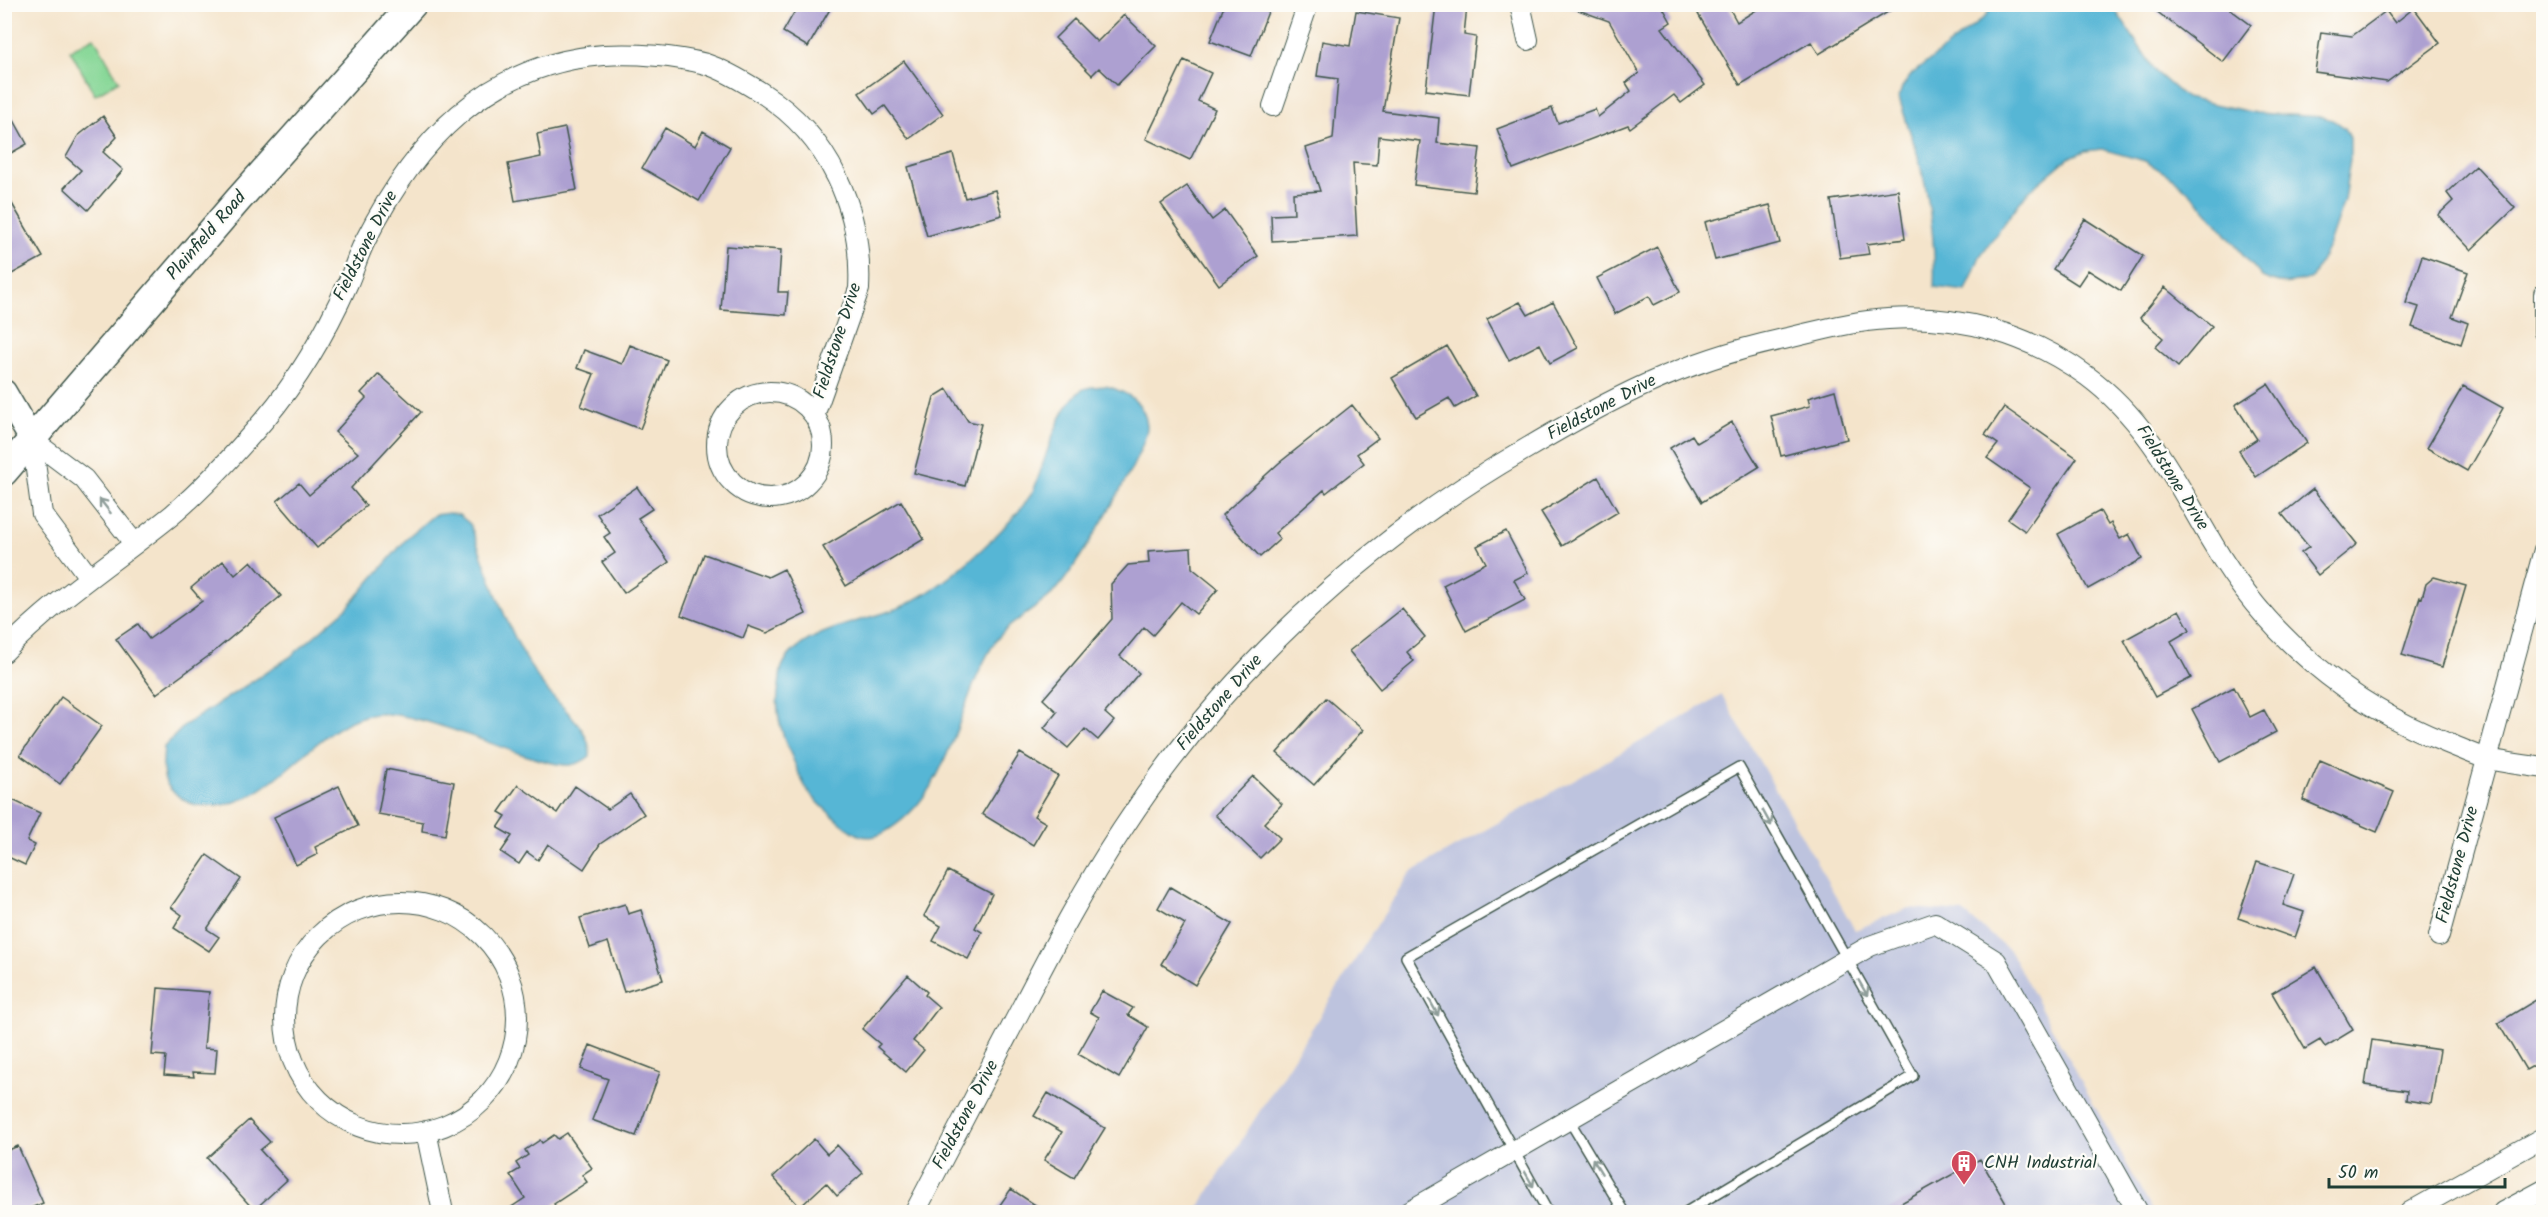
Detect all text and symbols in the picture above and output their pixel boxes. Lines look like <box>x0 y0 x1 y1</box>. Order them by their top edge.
street label: Plainfield Road <box>160 184 255 287</box>
street label: Fieldstone Drive <box>326 186 406 306</box>
street label: Fieldstone Drive <box>806 279 870 403</box>
street label: Fieldstone Drive <box>1542 367 1662 449</box>
street label: Fieldstone Drive <box>2128 419 2216 537</box>
one-way arrow <box>98 498 111 514</box>
street label: Fieldstone Drive <box>1170 648 1270 758</box>
street label: Fieldstone Drive <box>2428 803 2488 927</box>
one-way arrow <box>1762 809 1774 826</box>
one-way arrow <box>1858 978 1869 996</box>
one-way arrow <box>1428 999 1440 1016</box>
street label: Fieldstone Drive <box>925 1055 1007 1175</box>
building icon: CNH Industrial <box>1949 1148 1979 1186</box>
place label: CNH Industrial <box>1984 1149 2097 1178</box>
scale bar <box>2329 1151 2504 1189</box>
one-way arrow <box>1590 1158 1602 1175</box>
text: 50 m <box>2338 1159 2378 1188</box>
one-way arrow <box>1523 1170 1535 1187</box>

